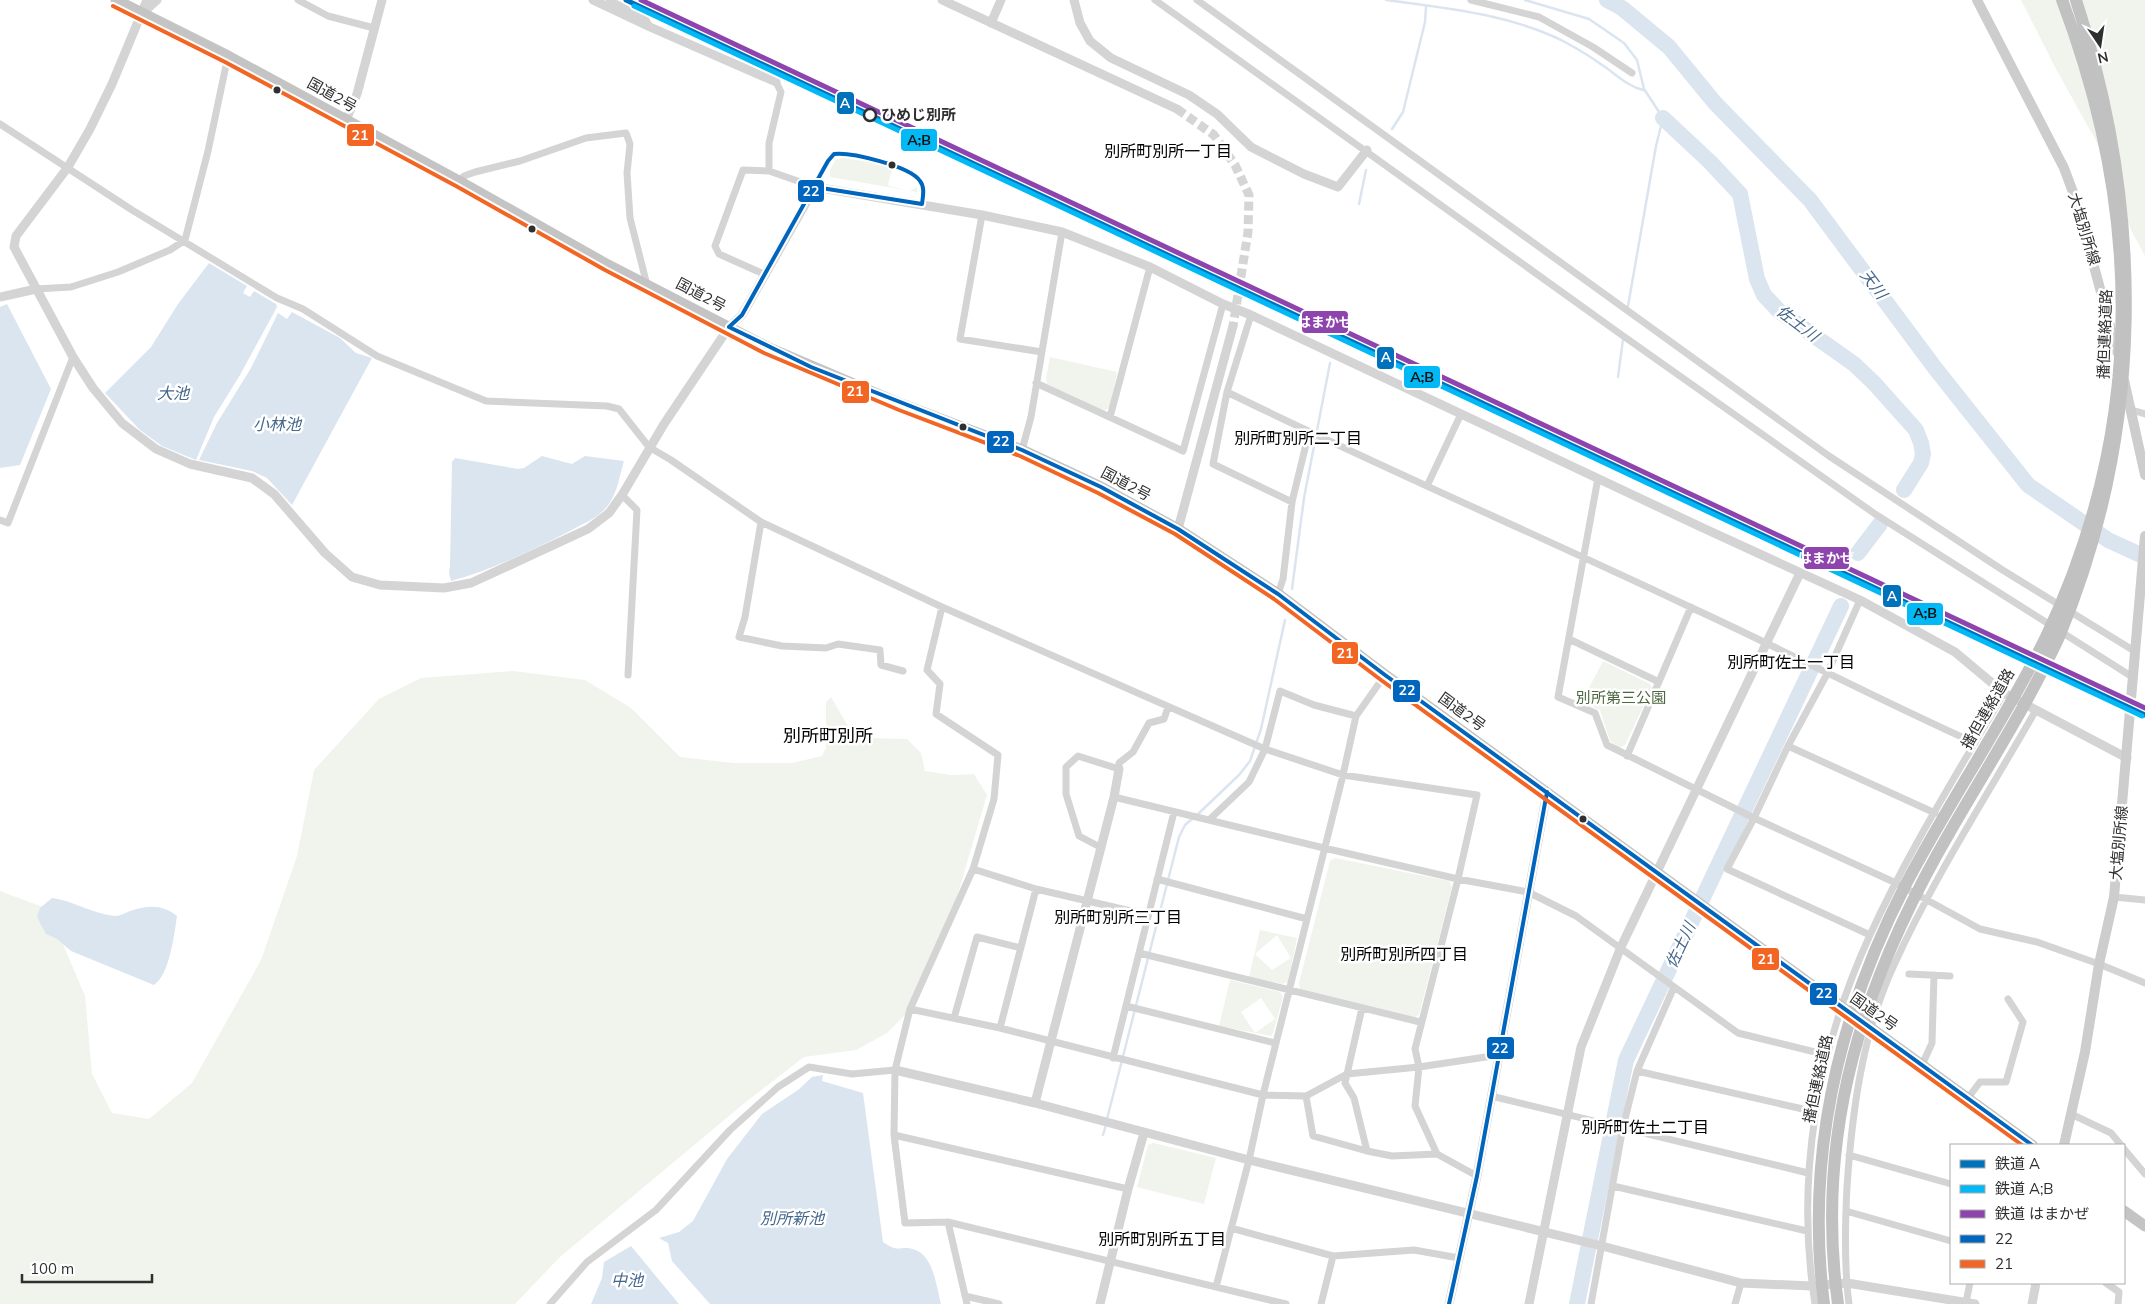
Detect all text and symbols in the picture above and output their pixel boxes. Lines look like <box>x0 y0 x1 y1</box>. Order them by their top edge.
north arrow <box>2075 20 2125 70</box>
text: N <box>2096 48 2110 68</box>
street label: 国道2号 <box>304 73 360 116</box>
unlabelled marker <box>272 85 282 95</box>
line badge: A <box>836 91 855 115</box>
text: A <box>840 94 851 112</box>
place label: ひめじ別所 <box>881 105 956 124</box>
marker: ひめじ別所 <box>863 108 877 122</box>
line badge: 21 <box>346 123 375 147</box>
text: 21 <box>352 126 368 144</box>
line badge: A;B <box>900 128 938 152</box>
text: A;B <box>907 131 931 149</box>
district label: 別所町別所一丁目 <box>1104 141 1232 161</box>
unlabelled marker <box>887 160 897 170</box>
line badge: 22 <box>797 179 825 203</box>
text: 22 <box>803 182 819 200</box>
street label: 大塩別所線 <box>2064 190 2105 268</box>
unlabelled marker <box>527 224 537 234</box>
water label: 天川 <box>1856 265 1893 304</box>
street label: 国道2号 <box>673 273 730 316</box>
street label: 播但連絡道路 <box>2093 289 2116 379</box>
water label: 佐土川 <box>1773 301 1825 347</box>
line badge: はまかぜ <box>1301 310 1349 334</box>
text: はまかぜ <box>1297 313 1353 331</box>
line badge: A <box>1376 346 1395 370</box>
text: A <box>1381 348 1392 366</box>
line badge: A;B <box>1403 365 1441 389</box>
text: A;B <box>1410 368 1434 386</box>
line badge: 21 <box>841 380 870 404</box>
text: 21 <box>847 382 863 400</box>
water label: 大池 <box>157 383 191 403</box>
water label: 小林池 <box>253 414 303 434</box>
unlabelled marker <box>958 422 968 432</box>
district label: 別所町別所二丁目 <box>1234 428 1362 448</box>
line badge: 22 <box>986 430 1015 454</box>
text: 22 <box>993 432 1009 450</box>
street label: 国道2号 <box>1098 462 1155 505</box>
line badge: はまかぜ <box>1803 546 1850 570</box>
text: はまかぜ <box>1798 549 1854 567</box>
line badge: A <box>1882 584 1902 608</box>
text: A <box>1887 587 1898 605</box>
line badge: A;B <box>1906 602 1944 626</box>
text: A;B <box>1913 604 1937 622</box>
line badge: 21 <box>1331 641 1359 665</box>
text: 21 <box>1337 644 1353 662</box>
district label: 別所町佐土一丁目 <box>1727 652 1855 672</box>
street label: 播但連絡道路 <box>1957 665 2018 752</box>
line badge: 22 <box>1392 679 1421 703</box>
text: 22 <box>1399 681 1415 699</box>
street label: 国道2号 <box>1435 688 1490 735</box>
park label: 別所第三公園 <box>1576 688 1666 707</box>
district label: 別所町別所 <box>783 724 873 747</box>
street label: 大塩別所線 <box>2106 805 2131 881</box>
unlabelled marker <box>1578 814 1588 824</box>
district label: 別所町別所三丁目 <box>1054 907 1182 927</box>
water label: 佐土川 <box>1661 917 1700 971</box>
district label: 別所町別所四丁目 <box>1340 944 1468 964</box>
line badge: 21 <box>1751 947 1780 971</box>
text: 21 <box>1758 950 1774 968</box>
line badge: 22 <box>1809 982 1838 1006</box>
text: 22 <box>1816 984 1832 1002</box>
street label: 国道2号 <box>1847 988 1902 1035</box>
street label: 播但連絡道路 <box>1799 1033 1836 1125</box>
line badge: 22 <box>1486 1036 1515 1060</box>
text: 22 <box>1492 1039 1508 1057</box>
district label: 別所町佐土二丁目 <box>1581 1117 1709 1137</box>
legend <box>1950 1144 2125 1284</box>
text: 鉄道 A <box>1995 1154 2040 1173</box>
text: 鉄道 A;B <box>1995 1179 2054 1198</box>
text: 鉄道 はまかぜ <box>1995 1204 2089 1223</box>
water label: 別所新池 <box>760 1208 826 1228</box>
district label: 別所町別所五丁目 <box>1098 1229 1226 1249</box>
text: 22 <box>1995 1229 2013 1248</box>
scale bar <box>22 1252 152 1284</box>
text: 21 <box>1995 1254 2013 1273</box>
text: 100 m <box>30 1259 74 1278</box>
water label: 中池 <box>611 1270 645 1290</box>

